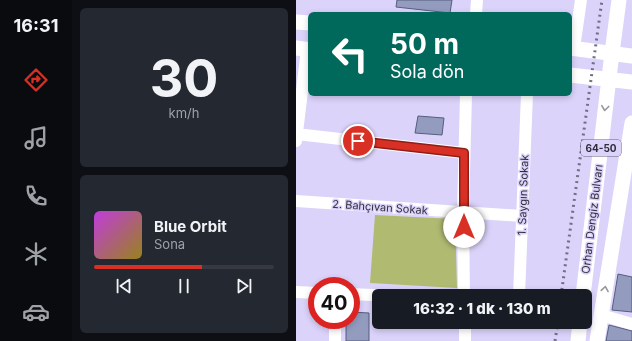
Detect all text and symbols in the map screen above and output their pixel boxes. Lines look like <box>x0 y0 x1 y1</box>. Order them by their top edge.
text: 16:31 <box>14 15 58 36</box>
text: 50 m <box>390 27 459 61</box>
icon: left <box>324 28 376 80</box>
text: 30 <box>150 47 218 110</box>
text: Sola dön <box>390 61 464 82</box>
icon: directions <box>22 66 50 94</box>
text: km/h <box>169 105 199 121</box>
one-way arrow <box>601 105 610 111</box>
icon: music <box>22 124 50 152</box>
pin <box>341 124 375 158</box>
icon: arrive <box>347 130 369 152</box>
road number: 64-50 <box>581 140 621 156</box>
street label: 1. Saygın Sokak <box>515 154 531 236</box>
street label: Orhan Dengiz Bulvarı <box>578 163 606 275</box>
icon: phone <box>22 182 50 210</box>
street label: 2. Bahçıvan Sokak <box>332 197 428 217</box>
position arrow <box>443 206 485 248</box>
text: Blue Orbit <box>154 217 227 236</box>
text: Sona <box>154 236 185 252</box>
icon: climate <box>22 240 50 268</box>
icon: previous <box>113 275 135 297</box>
icon: pause <box>173 275 195 297</box>
icon: next <box>233 275 255 297</box>
speed limit sign: 40 <box>308 277 360 329</box>
one-way arrow <box>600 286 609 292</box>
icon: car <box>22 298 50 326</box>
text: 16:32 · 1 dk · 130 m <box>413 299 551 318</box>

